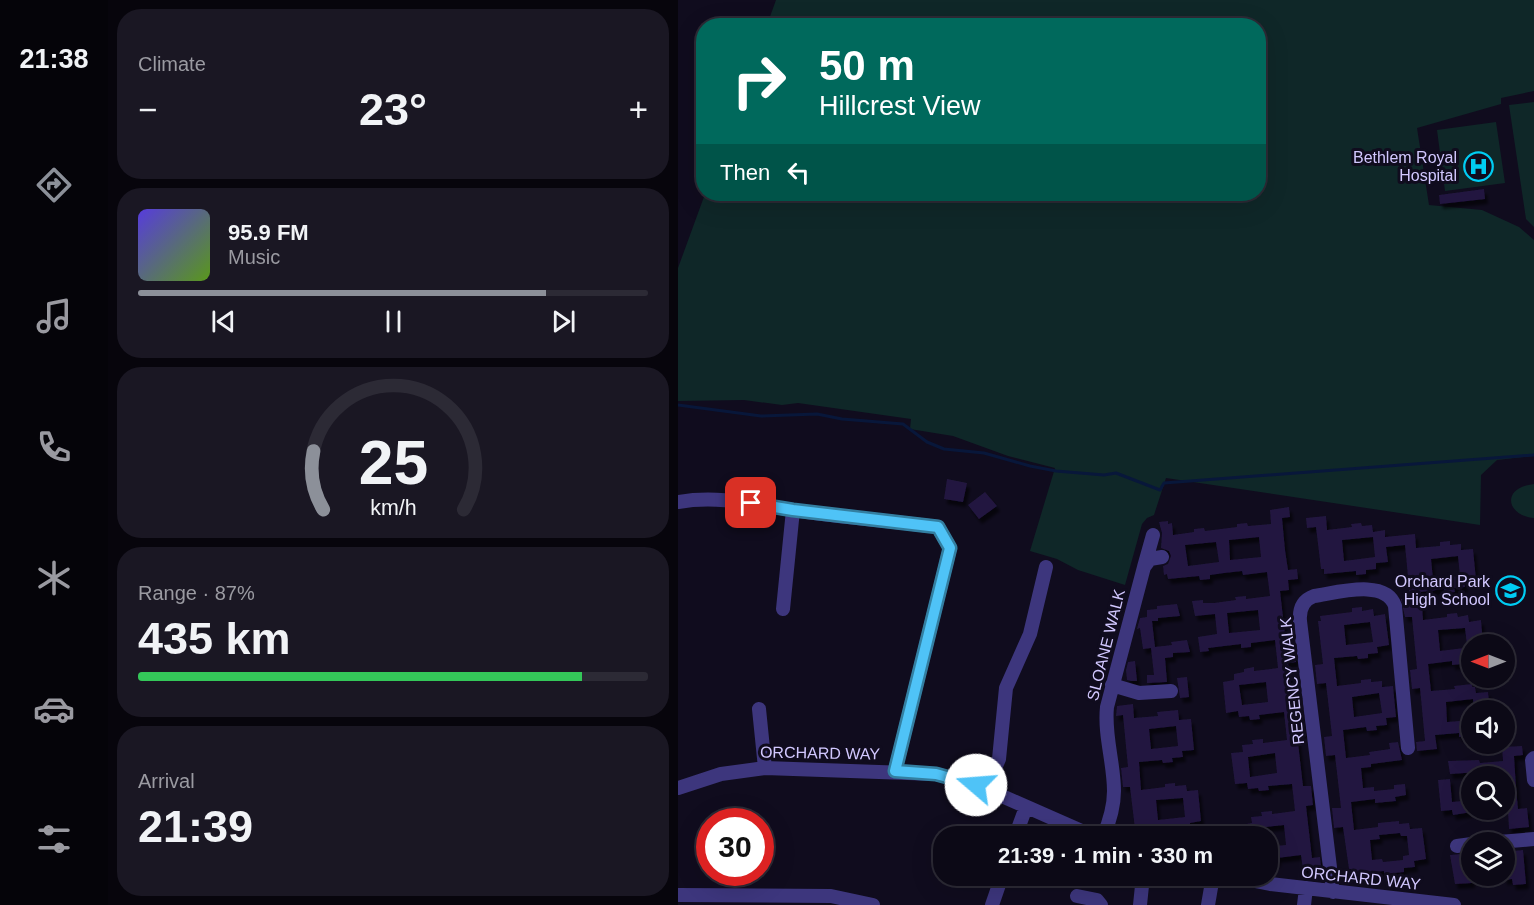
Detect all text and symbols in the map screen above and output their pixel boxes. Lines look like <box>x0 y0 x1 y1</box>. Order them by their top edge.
icon: right <box>720 42 798 120</box>
text: 50 m <box>819 42 915 89</box>
text: 21:38 <box>19 44 89 74</box>
text: Climate <box>138 53 206 75</box>
text: 23° <box>359 84 427 135</box>
text: − <box>138 91 157 128</box>
text: + <box>629 91 648 128</box>
text: Hillcrest View <box>819 91 981 121</box>
place label: Bethlem Royal Hospital <box>1353 149 1457 184</box>
hospital icon: Bethlem Royal Hospital <box>1462 150 1494 182</box>
icon: left <box>782 156 815 189</box>
text: Then <box>720 160 770 185</box>
icon: directions <box>33 164 75 206</box>
text: 95.9 FM <box>228 220 309 245</box>
text: Music <box>228 246 280 268</box>
icon: music <box>33 295 75 337</box>
icon: previous <box>207 305 240 338</box>
icon: pause <box>377 305 410 338</box>
icon: next <box>547 305 580 338</box>
icon: phone <box>33 426 75 468</box>
text: 25 <box>358 428 428 497</box>
pin <box>725 477 776 528</box>
icon: arrive <box>734 486 767 519</box>
text: km/h <box>370 496 416 520</box>
icon: climate <box>33 557 75 599</box>
place label: Orchard Park High School <box>1395 573 1491 608</box>
school or university icon: Orchard Park High School <box>1495 574 1527 606</box>
text: Range · 87% <box>138 582 255 604</box>
street label: SLOANE WALK <box>1084 587 1128 702</box>
text: 435 km <box>138 613 291 664</box>
street label: REGENCY WALK <box>1277 616 1307 746</box>
north arrow <box>1461 634 1515 688</box>
map controls <box>1461 634 1515 886</box>
icon: car <box>33 688 75 730</box>
button: sound <box>1461 700 1515 754</box>
street label: ORCHARD WAY <box>760 743 880 763</box>
position arrow <box>944 753 1008 817</box>
button: search <box>1461 766 1515 820</box>
text: Arrival <box>138 770 195 792</box>
text: 21:39 <box>138 801 253 852</box>
speed limit sign: 30 <box>696 808 774 886</box>
icon: filters <box>33 818 75 860</box>
button: layers <box>1461 832 1515 886</box>
text: 21:39 · 1 min · 330 m <box>998 843 1213 868</box>
street label: ORCHARD WAY <box>1300 863 1422 893</box>

